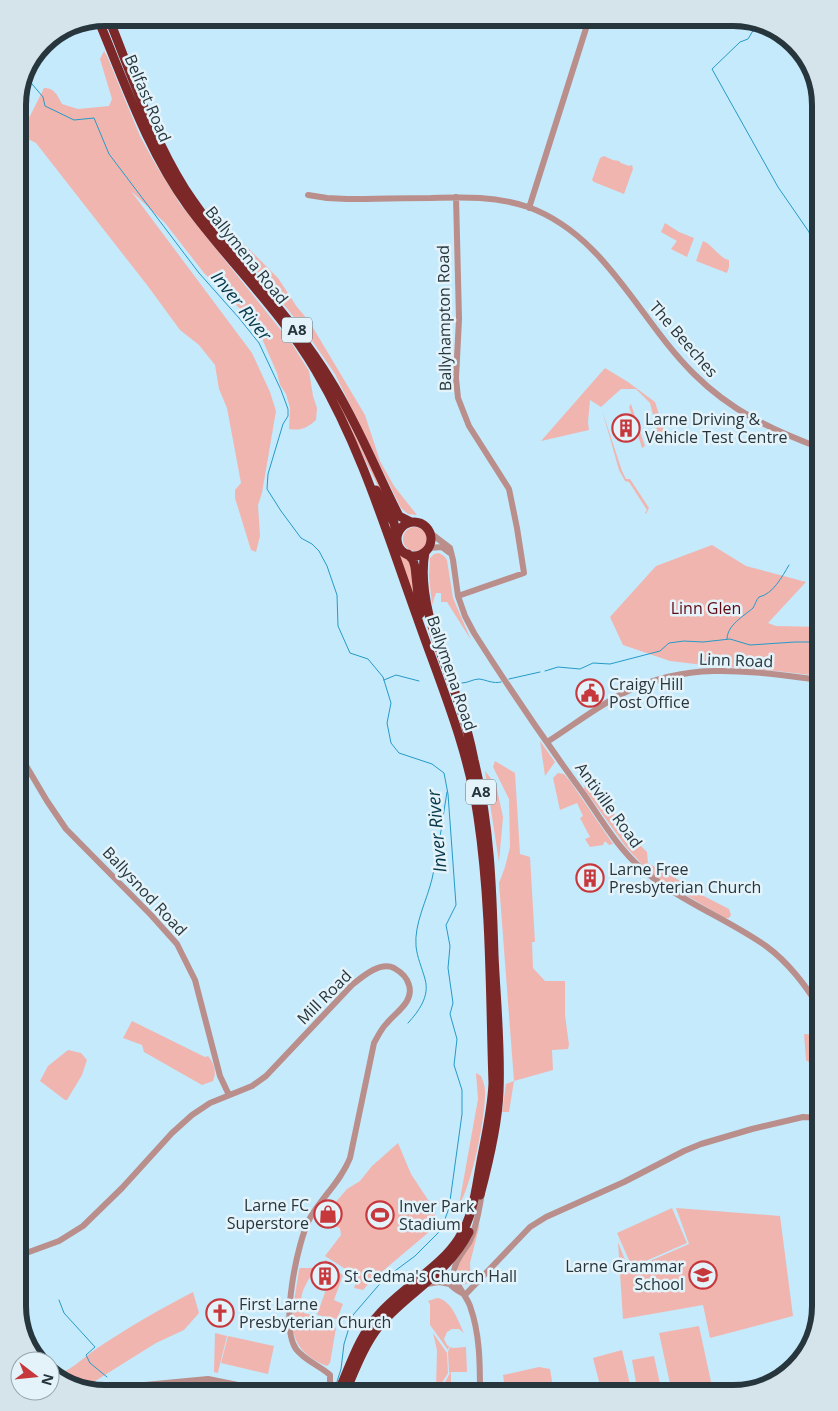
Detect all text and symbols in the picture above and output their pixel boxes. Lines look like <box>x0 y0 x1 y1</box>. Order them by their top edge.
street label: Belfast Road <box>120 51 176 145</box>
street label: Ballymena Road <box>201 201 293 309</box>
street label: Ballyhampton Road <box>432 245 456 391</box>
water label: Inver River <box>206 265 278 346</box>
street label: The Beeches <box>645 296 723 382</box>
road number: A8 <box>282 318 312 342</box>
place label: Larne Driving & Vehicle Test Centre <box>645 408 788 448</box>
building icon: Larne Driving & Vehicle Test Centre <box>611 413 641 443</box>
park label: Linn Glen <box>671 597 741 619</box>
street label: Ballymena Road <box>422 613 482 733</box>
street label: Linn Road <box>698 648 774 672</box>
place label: Craigy Hill Post Office <box>609 673 690 713</box>
public building icon: Craigy Hill Post Office <box>575 678 605 708</box>
street label: Antiville Road <box>570 758 648 852</box>
road number: A8 <box>466 780 496 804</box>
water label: Inver River <box>420 788 452 874</box>
street label: Ballysnod Road <box>98 842 192 940</box>
place label: Larne Free Presbyterian Church <box>609 858 761 898</box>
building icon: Larne Free Presbyterian Church <box>575 863 605 893</box>
street label: Mill Road <box>292 965 356 1029</box>
place label: Larne FC Superstore <box>227 1194 309 1234</box>
place label: Inver Park Stadium <box>399 1195 475 1235</box>
shop icon: Larne FC Superstore <box>313 1199 343 1229</box>
sports icon: Inver Park Stadium <box>365 1200 395 1230</box>
place label: Larne Grammar School <box>565 1255 684 1295</box>
school or university icon: Larne Grammar School <box>688 1260 718 1290</box>
building icon: St Cedma's Church Hall <box>310 1261 340 1291</box>
place label: St Cedma's Church Hall <box>344 1265 517 1287</box>
place label: First Larne Presbyterian Church <box>239 1293 391 1333</box>
church icon: First Larne Presbyterian Church <box>205 1298 235 1328</box>
north arrow <box>10 1351 60 1401</box>
text: N <box>37 1372 59 1388</box>

